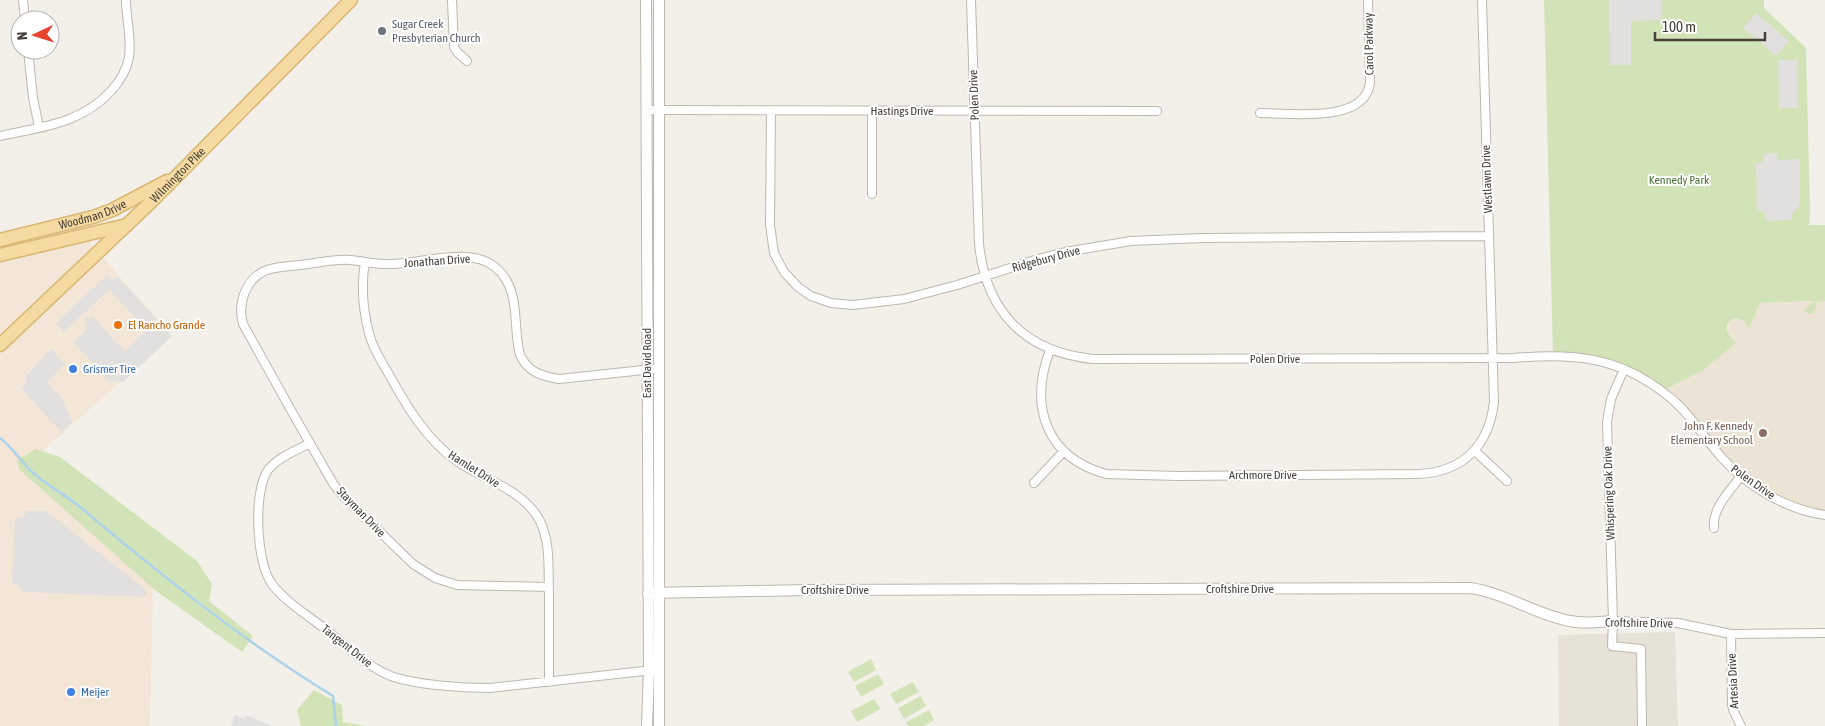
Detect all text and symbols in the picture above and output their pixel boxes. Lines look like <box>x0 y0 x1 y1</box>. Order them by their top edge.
north arrow <box>10 10 60 60</box>
scale bar <box>1655 10 1765 42</box>
street label: Carol Parkway <box>1361 13 1377 75</box>
place label: Sugar Creek Presbyterian Church <box>392 17 481 45</box>
text: 100 m <box>1662 18 1696 35</box>
marker: Sugar Creek Presbyterian Church <box>376 25 388 37</box>
text: N <box>14 31 30 41</box>
street label: Polen Drive <box>966 69 982 121</box>
street label: Hastings Drive <box>870 104 934 118</box>
street label: Wilmington Pike <box>147 144 208 206</box>
street label: Westlawn Drive <box>1479 145 1495 213</box>
park label: Kennedy Park <box>1649 173 1710 187</box>
street label: Woodman Drive <box>57 197 129 232</box>
street label: Ridgebury Drive <box>1011 243 1081 275</box>
street label: Jonathan Drive <box>403 252 471 270</box>
place label: El Rancho Grande <box>128 318 205 332</box>
marker: El Rancho Grande <box>112 319 124 331</box>
street label: East David Road <box>640 328 654 398</box>
street label: Polen Drive <box>1250 352 1300 366</box>
place label: Grismer Tire <box>83 362 136 376</box>
marker: Grismer Tire <box>67 363 79 375</box>
place label: John F. Kennedy Elementary School <box>1671 419 1754 447</box>
marker: John F. Kennedy Elementary School <box>1757 427 1769 439</box>
street label: Whispering Oak Drive <box>1600 446 1618 540</box>
street label: Hamlet Drive <box>446 448 502 490</box>
street label: Polen Drive <box>1728 462 1778 502</box>
street label: Archmore Drive <box>1229 468 1297 482</box>
street label: Stayman Drive <box>334 484 388 540</box>
street label: Croftshire Drive <box>1206 582 1274 596</box>
street label: Croftshire Drive <box>801 583 869 597</box>
street label: Croftshire Drive <box>1605 615 1673 631</box>
street label: Tangent Drive <box>319 622 375 670</box>
street label: Artesia Drive <box>1725 653 1741 709</box>
place label: Meijer <box>81 685 109 699</box>
marker: Meijer <box>65 686 77 698</box>

